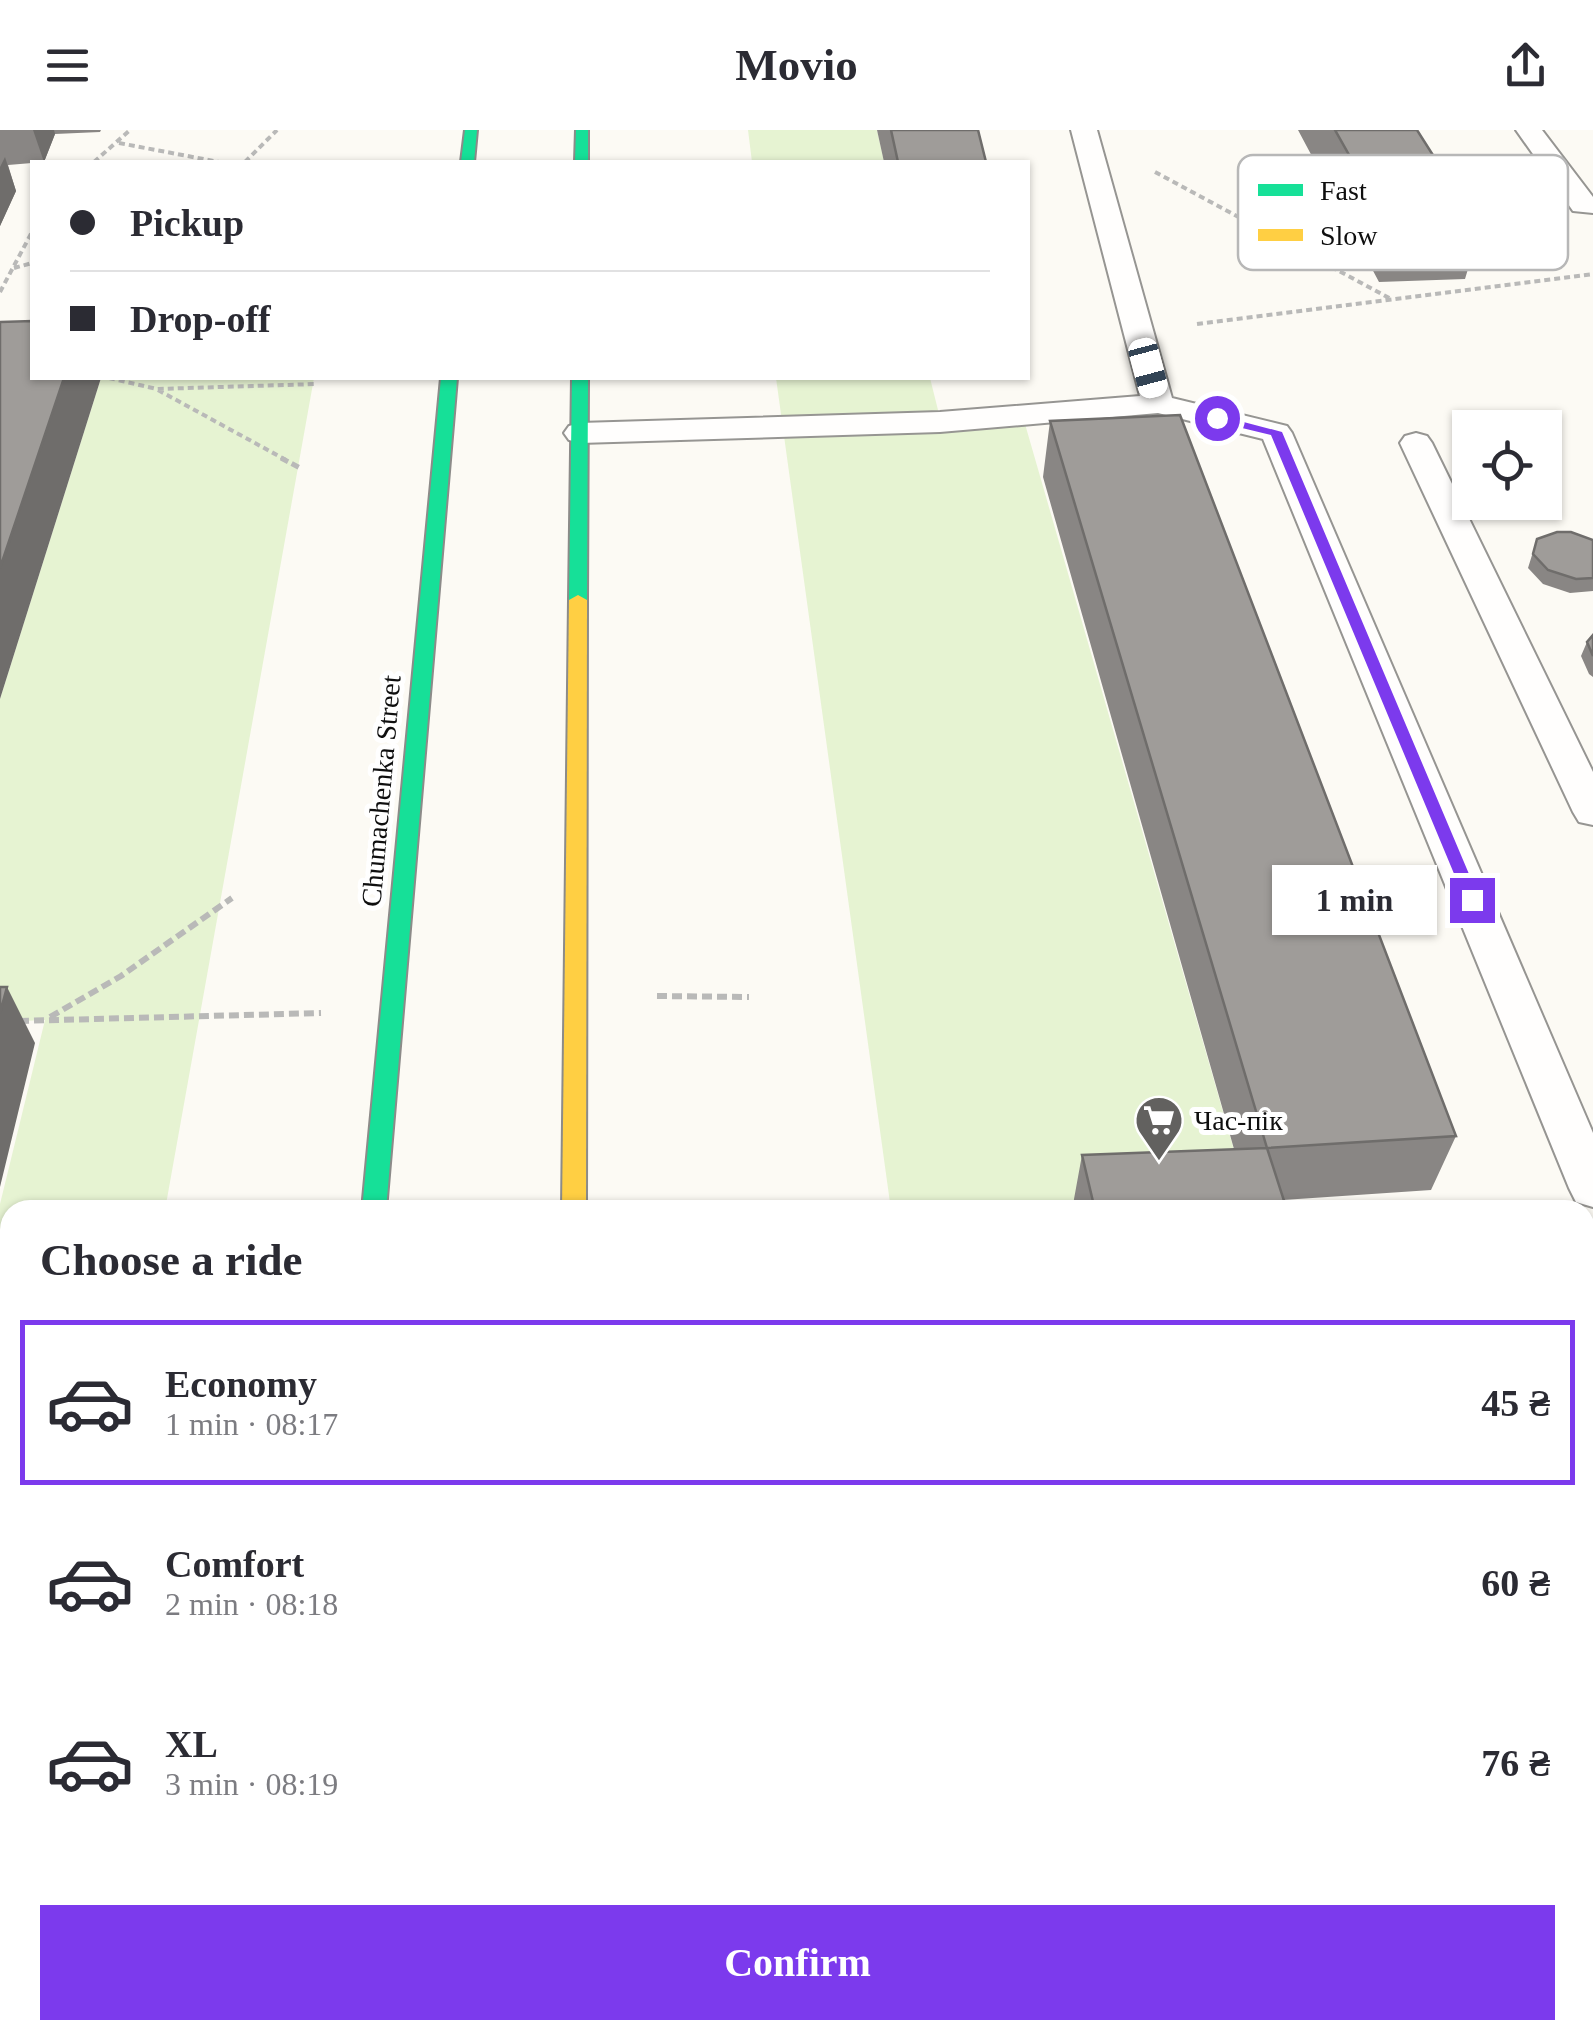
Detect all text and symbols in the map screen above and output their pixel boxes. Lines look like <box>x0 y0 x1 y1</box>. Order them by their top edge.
icon: menu <box>40 38 95 93</box>
icon: share <box>1498 38 1553 93</box>
text: Movio <box>735 40 858 90</box>
legend <box>1238 155 1568 270</box>
text: Fast <box>1320 175 1367 206</box>
text: Pickup <box>130 202 244 244</box>
text: Slow <box>1320 220 1378 251</box>
text: Drop-off <box>130 298 271 340</box>
car <box>1126 335 1170 401</box>
route start <box>1195 396 1240 441</box>
map controls <box>1452 410 1562 520</box>
button: locate <box>1452 410 1562 520</box>
street label: Chumachenka Street <box>355 674 407 908</box>
callout: 1 min <box>1272 865 1437 935</box>
route end <box>1450 878 1495 923</box>
text: 1 min <box>1316 882 1393 918</box>
supermarket icon: Час-пік <box>1133 1094 1185 1162</box>
place label: Час-пік <box>1194 1105 1283 1136</box>
text: Choose a ride <box>40 1235 303 1285</box>
icon: car <box>45 1358 135 1448</box>
text: Economy <box>165 1363 317 1405</box>
text: 45 ₴ <box>1481 1382 1550 1424</box>
text: 1 min · 08:17 <box>165 1406 338 1442</box>
icon: car <box>45 1538 135 1628</box>
text: Comfort <box>165 1543 304 1585</box>
text: 60 ₴ <box>1481 1562 1550 1604</box>
text: 2 min · 08:18 <box>165 1586 338 1622</box>
icon: car <box>45 1718 135 1808</box>
text: XL <box>165 1723 218 1765</box>
text: 76 ₴ <box>1481 1742 1550 1784</box>
text: 3 min · 08:19 <box>165 1766 338 1802</box>
button: Confirm <box>40 1905 1555 2020</box>

